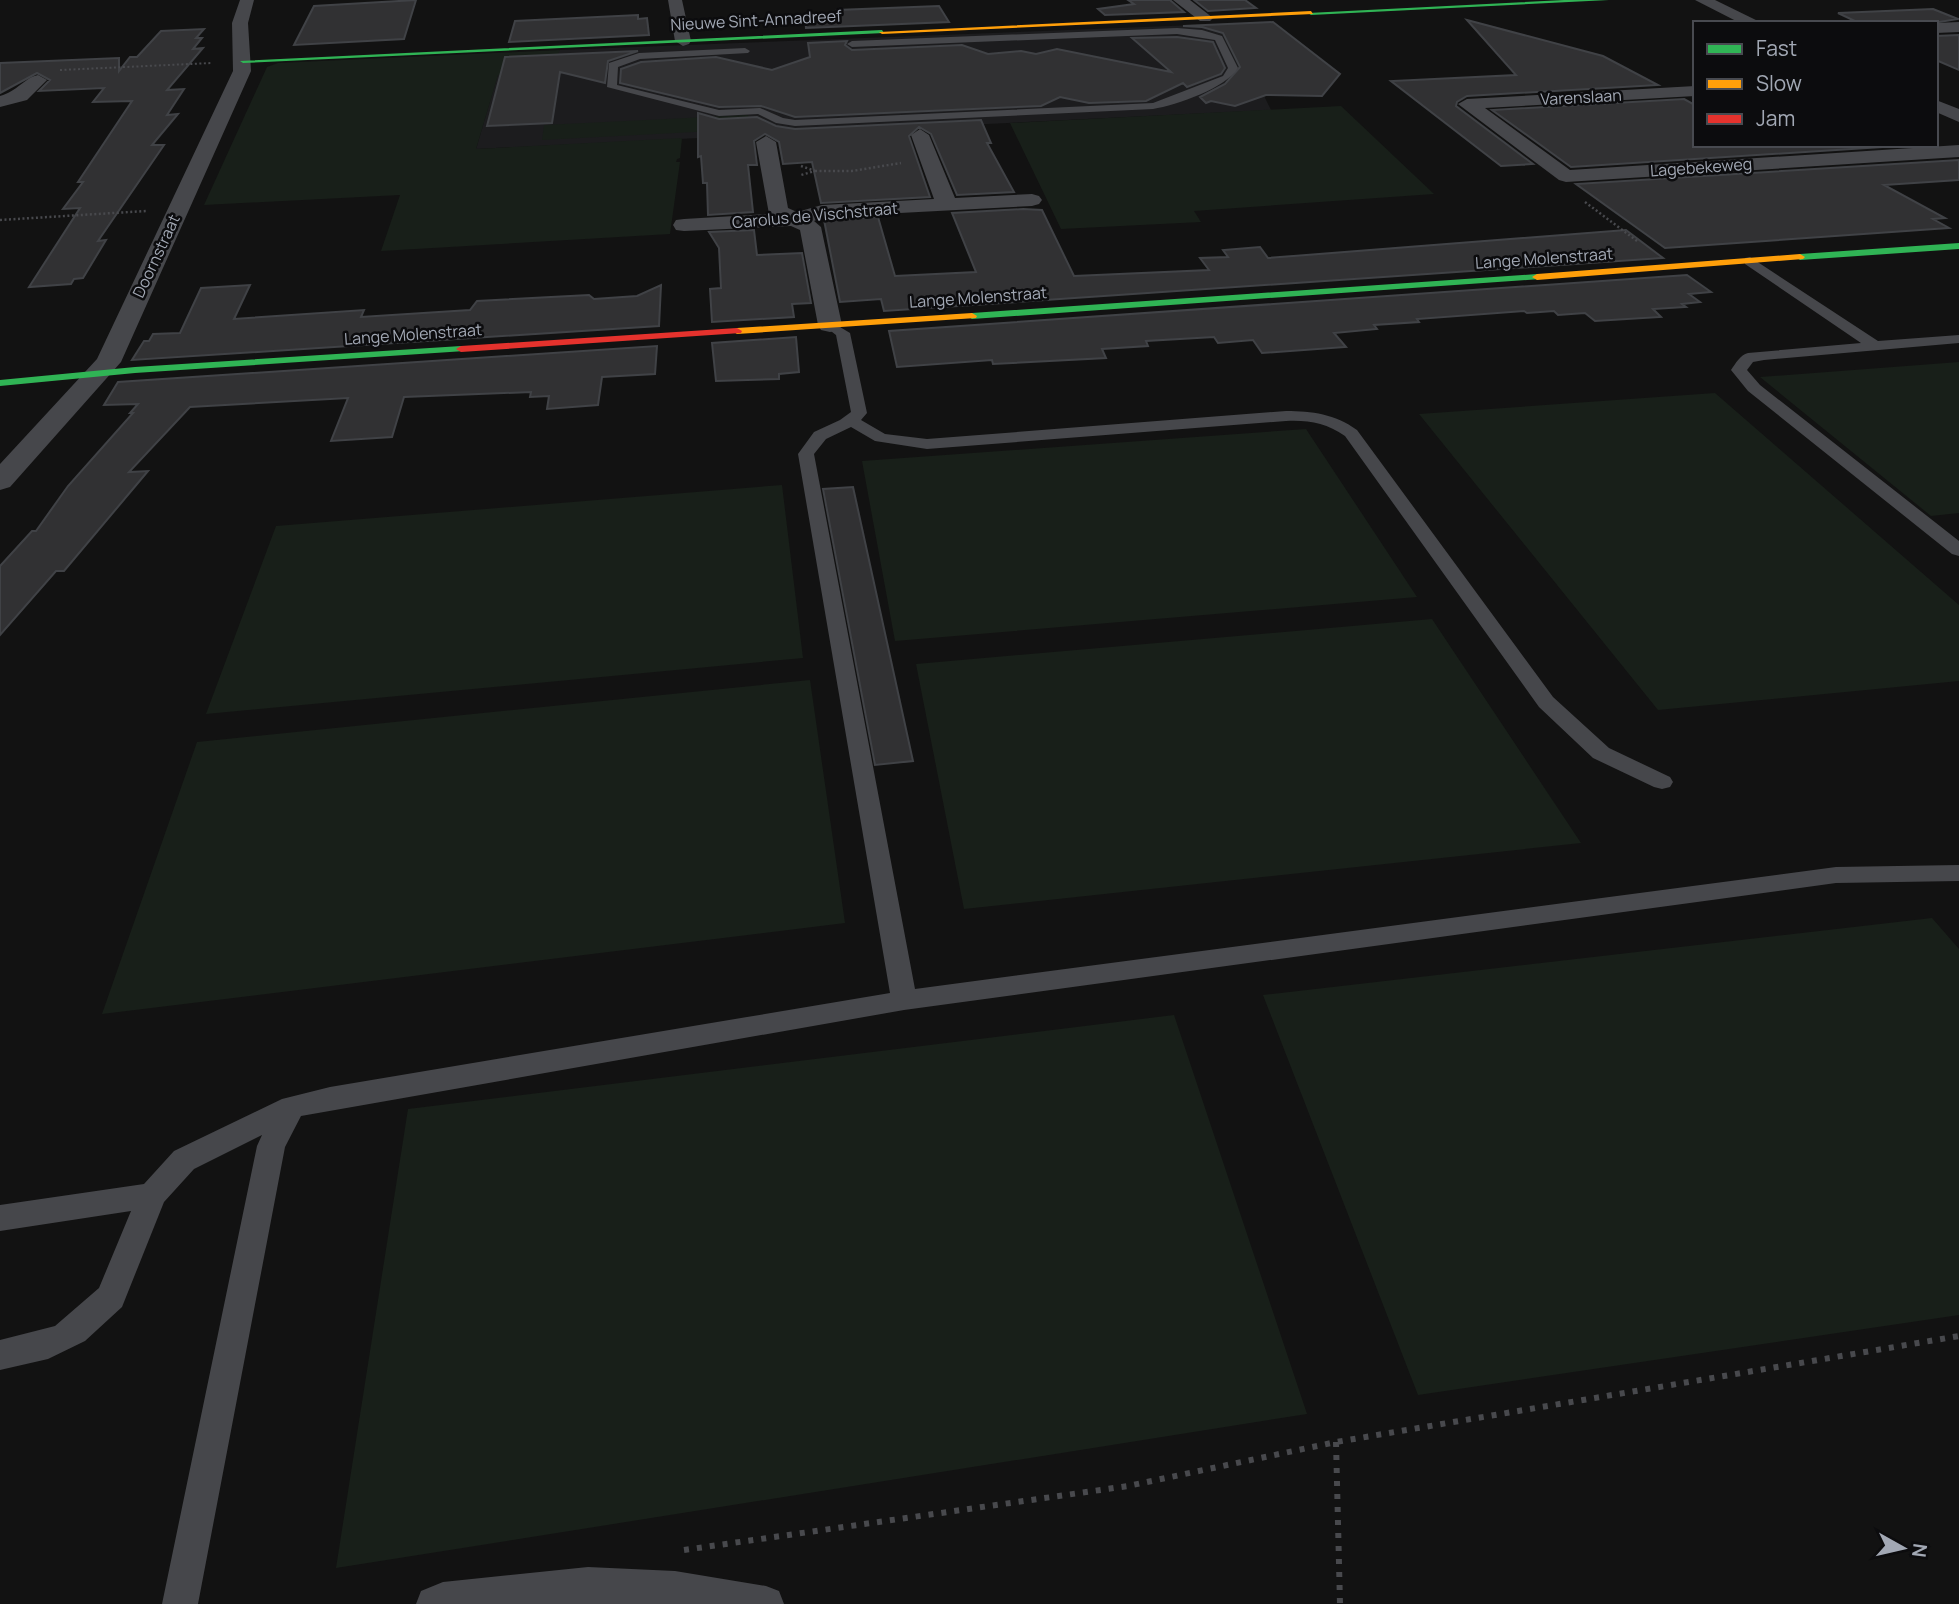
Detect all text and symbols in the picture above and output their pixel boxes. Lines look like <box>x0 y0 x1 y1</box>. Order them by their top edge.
street label: Nieuwe Sint-Annadreef <box>670 5 843 35</box>
legend <box>1693 21 1938 147</box>
text: Fast <box>1756 34 1797 62</box>
text: Slow <box>1756 69 1802 97</box>
street label: Varenslaan <box>1540 84 1622 110</box>
text: Jam <box>1756 104 1795 132</box>
street label: Lagebekeweg <box>1649 152 1753 182</box>
street label: Carolus de Vischstraat <box>731 197 899 233</box>
street label: Doornstraat <box>127 211 185 301</box>
street label: Lange Molenstraat <box>1474 242 1614 274</box>
street label: Lange Molenstraat <box>908 281 1048 313</box>
street label: Lange Molenstraat <box>343 318 483 350</box>
north arrow <box>1868 1513 1938 1583</box>
text: N <box>1906 1542 1934 1559</box>

